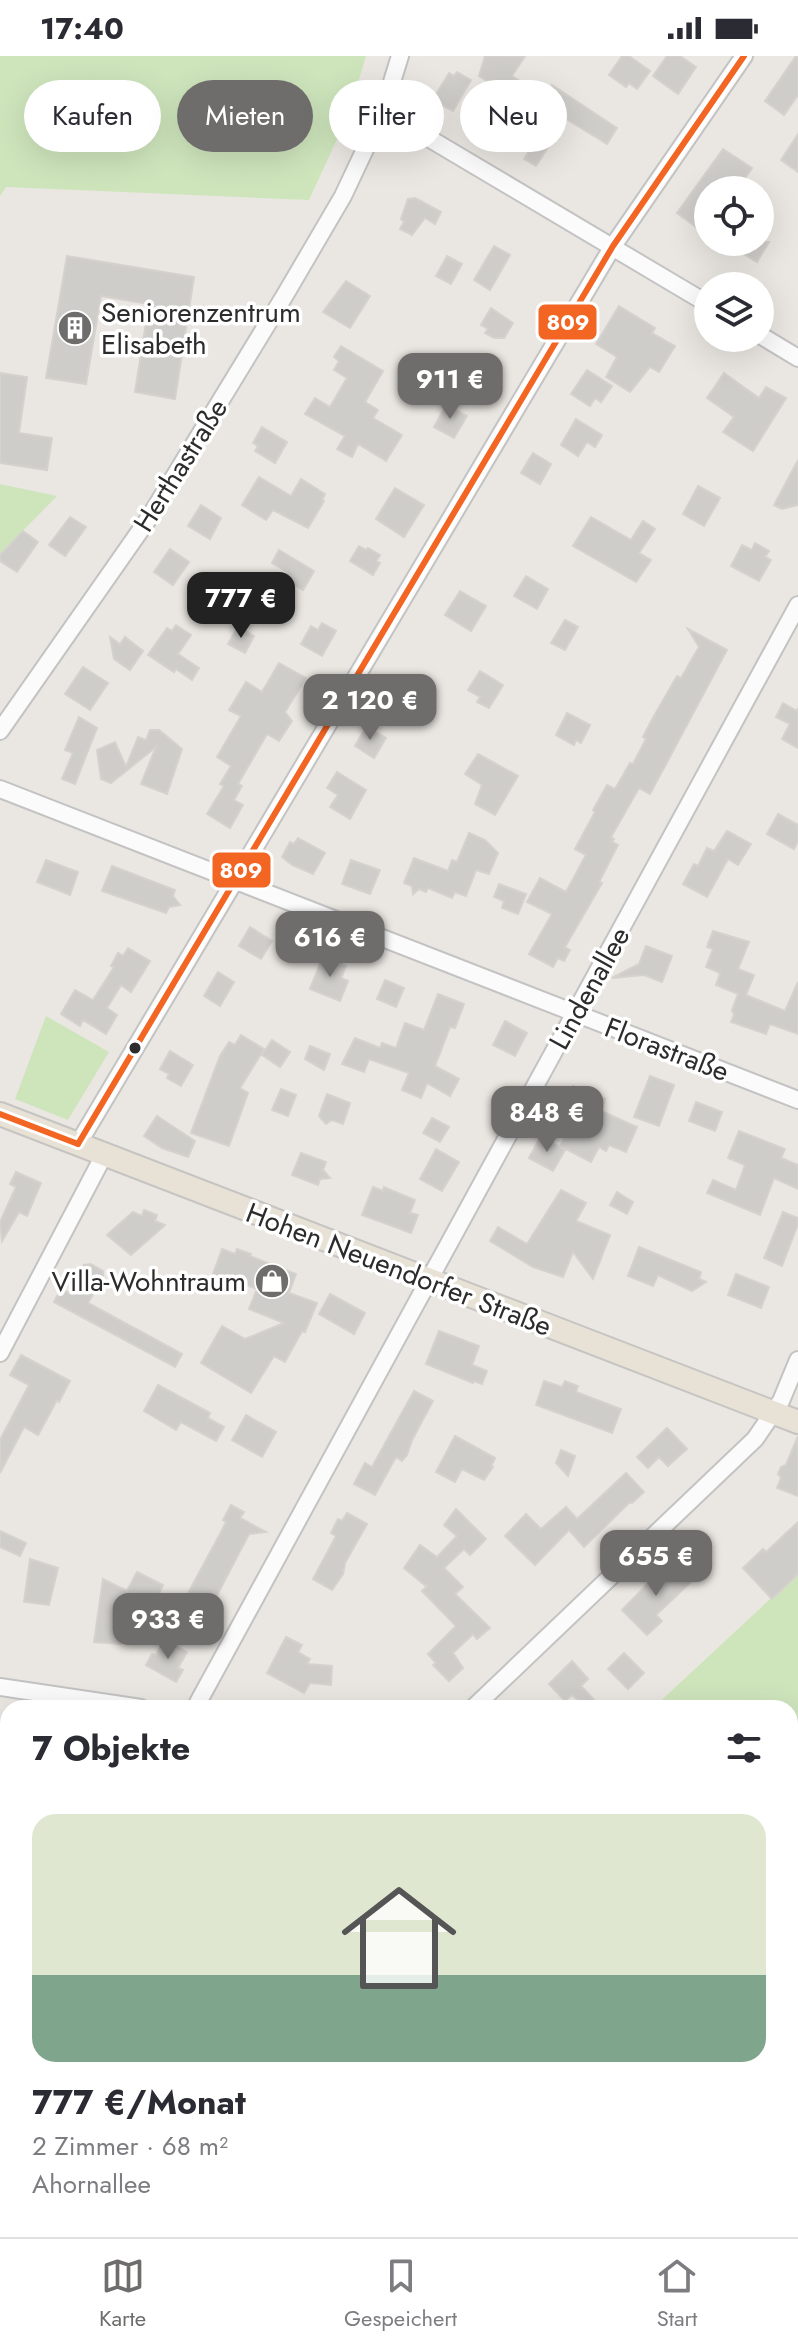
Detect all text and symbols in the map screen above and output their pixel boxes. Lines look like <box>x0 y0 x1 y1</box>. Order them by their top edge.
text: 17:40 <box>40 7 124 50</box>
chip: Kaufen <box>24 80 161 152</box>
chip: Mieten <box>177 80 313 152</box>
chip: Filter <box>329 80 444 152</box>
chip: Neu <box>460 80 567 152</box>
map controls <box>694 176 774 352</box>
button: locate <box>694 176 774 256</box>
button: layers <box>694 272 774 352</box>
place label: Seniorenzentrum Elisabeth <box>101 292 301 365</box>
line badge: 809 <box>537 303 598 341</box>
text: 809 <box>546 306 590 338</box>
building icon: Seniorenzentrum Elisabeth <box>56 309 94 347</box>
pin: 911 € <box>394 353 506 421</box>
text: 911 € <box>416 360 484 398</box>
street label: Herthastraße <box>123 391 238 540</box>
pin: 777 € <box>185 572 297 640</box>
text: 777 € <box>205 579 277 617</box>
pin: 2 120 € <box>296 674 444 742</box>
text: 2 120 € <box>321 681 419 719</box>
line badge: 809 <box>211 851 272 889</box>
text: 809 <box>219 854 263 886</box>
pin: 616 € <box>274 911 386 979</box>
text: 616 € <box>294 918 366 956</box>
street label: Lindenallee <box>539 919 640 1057</box>
street label: Florastraße <box>599 1007 735 1092</box>
unlabelled marker <box>127 1040 143 1056</box>
pin: 848 € <box>491 1086 603 1154</box>
text: 848 € <box>509 1093 585 1131</box>
street label: Hohen Neuendorfer Straße <box>240 1192 557 1347</box>
place label: Villa-Wohntraum <box>52 1261 246 1302</box>
shop icon: Villa-Wohntraum <box>253 1262 291 1300</box>
pin: 655 € <box>600 1530 712 1598</box>
text: 655 € <box>618 1537 694 1575</box>
pin: 933 € <box>112 1593 224 1661</box>
text: 933 € <box>131 1600 205 1638</box>
text: 7 Objekte <box>32 1724 190 1773</box>
icon: filters <box>722 1726 766 1770</box>
icon: home <box>327 1866 471 2010</box>
text: 777 €/Monat <box>32 2078 246 2127</box>
text: 2 Zimmer · 68 m² <box>32 2127 228 2165</box>
text: Ahornallee <box>32 2165 151 2203</box>
tab: Karte <box>99 2254 146 2334</box>
tab: Gespeichert <box>344 2254 457 2334</box>
tab: Start <box>655 2254 699 2334</box>

